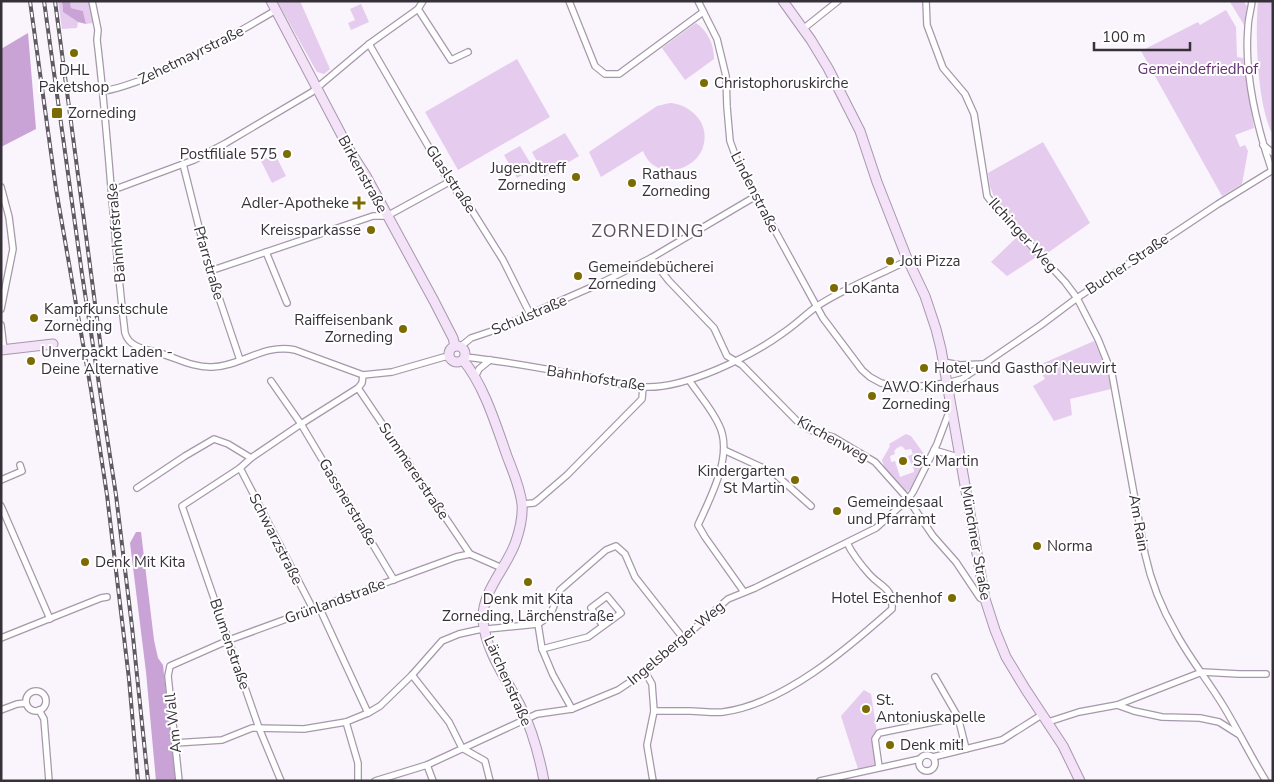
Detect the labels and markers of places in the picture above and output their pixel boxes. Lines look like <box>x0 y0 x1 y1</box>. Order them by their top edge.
marker: DHL Paketshop <box>68 47 80 59</box>
place label: DHL Paketshop <box>39 60 109 97</box>
place label: Christophoruskirche <box>714 73 848 93</box>
marker: Christophoruskirche <box>698 77 710 89</box>
place label: Zorneding <box>68 103 136 123</box>
marker: Zorneding <box>50 106 64 120</box>
place label: Postfiliale 575 <box>180 144 277 164</box>
marker: Postfiliale 575 <box>281 148 293 160</box>
place label: Jugendtreff Zorneding <box>489 158 567 195</box>
place label: Rathaus Zorneding <box>642 164 710 201</box>
marker: Jugendtreff Zorneding <box>570 171 582 183</box>
marker: Rathaus Zorneding <box>626 177 638 189</box>
place label: Adler-Apotheke <box>241 193 349 213</box>
marker: Adler-Apotheke <box>353 197 365 209</box>
place label: Kreissparkasse <box>261 220 361 240</box>
marker: Kreissparkasse <box>365 224 377 236</box>
place label: Joti Pizza <box>899 251 960 271</box>
marker: Joti Pizza <box>884 255 896 267</box>
place label: Gemeindebücherei Zorneding <box>588 257 714 294</box>
marker: Gemeindebücherei Zorneding <box>572 270 584 282</box>
place label: LoKanta <box>844 278 899 298</box>
marker: LoKanta <box>828 282 840 294</box>
place label: Kampfkunstschule Zorneding <box>44 299 168 336</box>
place label: Raiffeisenbank Zorneding <box>294 310 393 347</box>
marker: Kampfkunstschule Zorneding <box>28 312 40 324</box>
marker: Raiffeisenbank Zorneding <box>397 323 409 335</box>
place label: Unverpackt Laden - Deine Alternative <box>41 342 173 379</box>
marker: Unverpackt Laden - Deine Alternative <box>25 355 37 367</box>
place label: Hotel und Gasthof Neuwirt <box>934 358 1117 378</box>
marker: Hotel und Gasthof Neuwirt <box>918 362 930 374</box>
place label: AWO Kinderhaus Zorneding <box>882 377 999 414</box>
marker: AWO Kinderhaus Zorneding <box>866 390 878 402</box>
place label: St. Martin <box>913 451 979 471</box>
marker: St. Martin <box>897 455 909 467</box>
place label: Kindergarten St Martin <box>697 461 785 498</box>
marker: Kindergarten St Martin <box>789 474 801 486</box>
place label: Gemeindesaal und Pfarramt <box>847 492 944 529</box>
marker: Gemeindesaal und Pfarramt <box>831 505 843 517</box>
place label: Norma <box>1047 536 1093 556</box>
marker: Norma <box>1031 540 1043 552</box>
place label: Denk Mit Kita <box>95 552 185 572</box>
marker: Denk Mit Kita <box>79 556 91 568</box>
marker: Denk mit Kita Zorneding, Lärchenstraße <box>522 576 534 588</box>
place label: Hotel Eschenhof <box>831 588 943 608</box>
place label: Denk mit Kita Zorneding, Lärchenstraße <box>442 589 614 626</box>
marker: Hotel Eschenhof <box>946 592 958 604</box>
place label: St. Antoniuskapelle <box>876 690 986 727</box>
marker: St. Antoniuskapelle <box>860 703 872 715</box>
place label: Denk mit! <box>900 735 964 755</box>
marker: Denk mit! <box>884 739 896 751</box>

